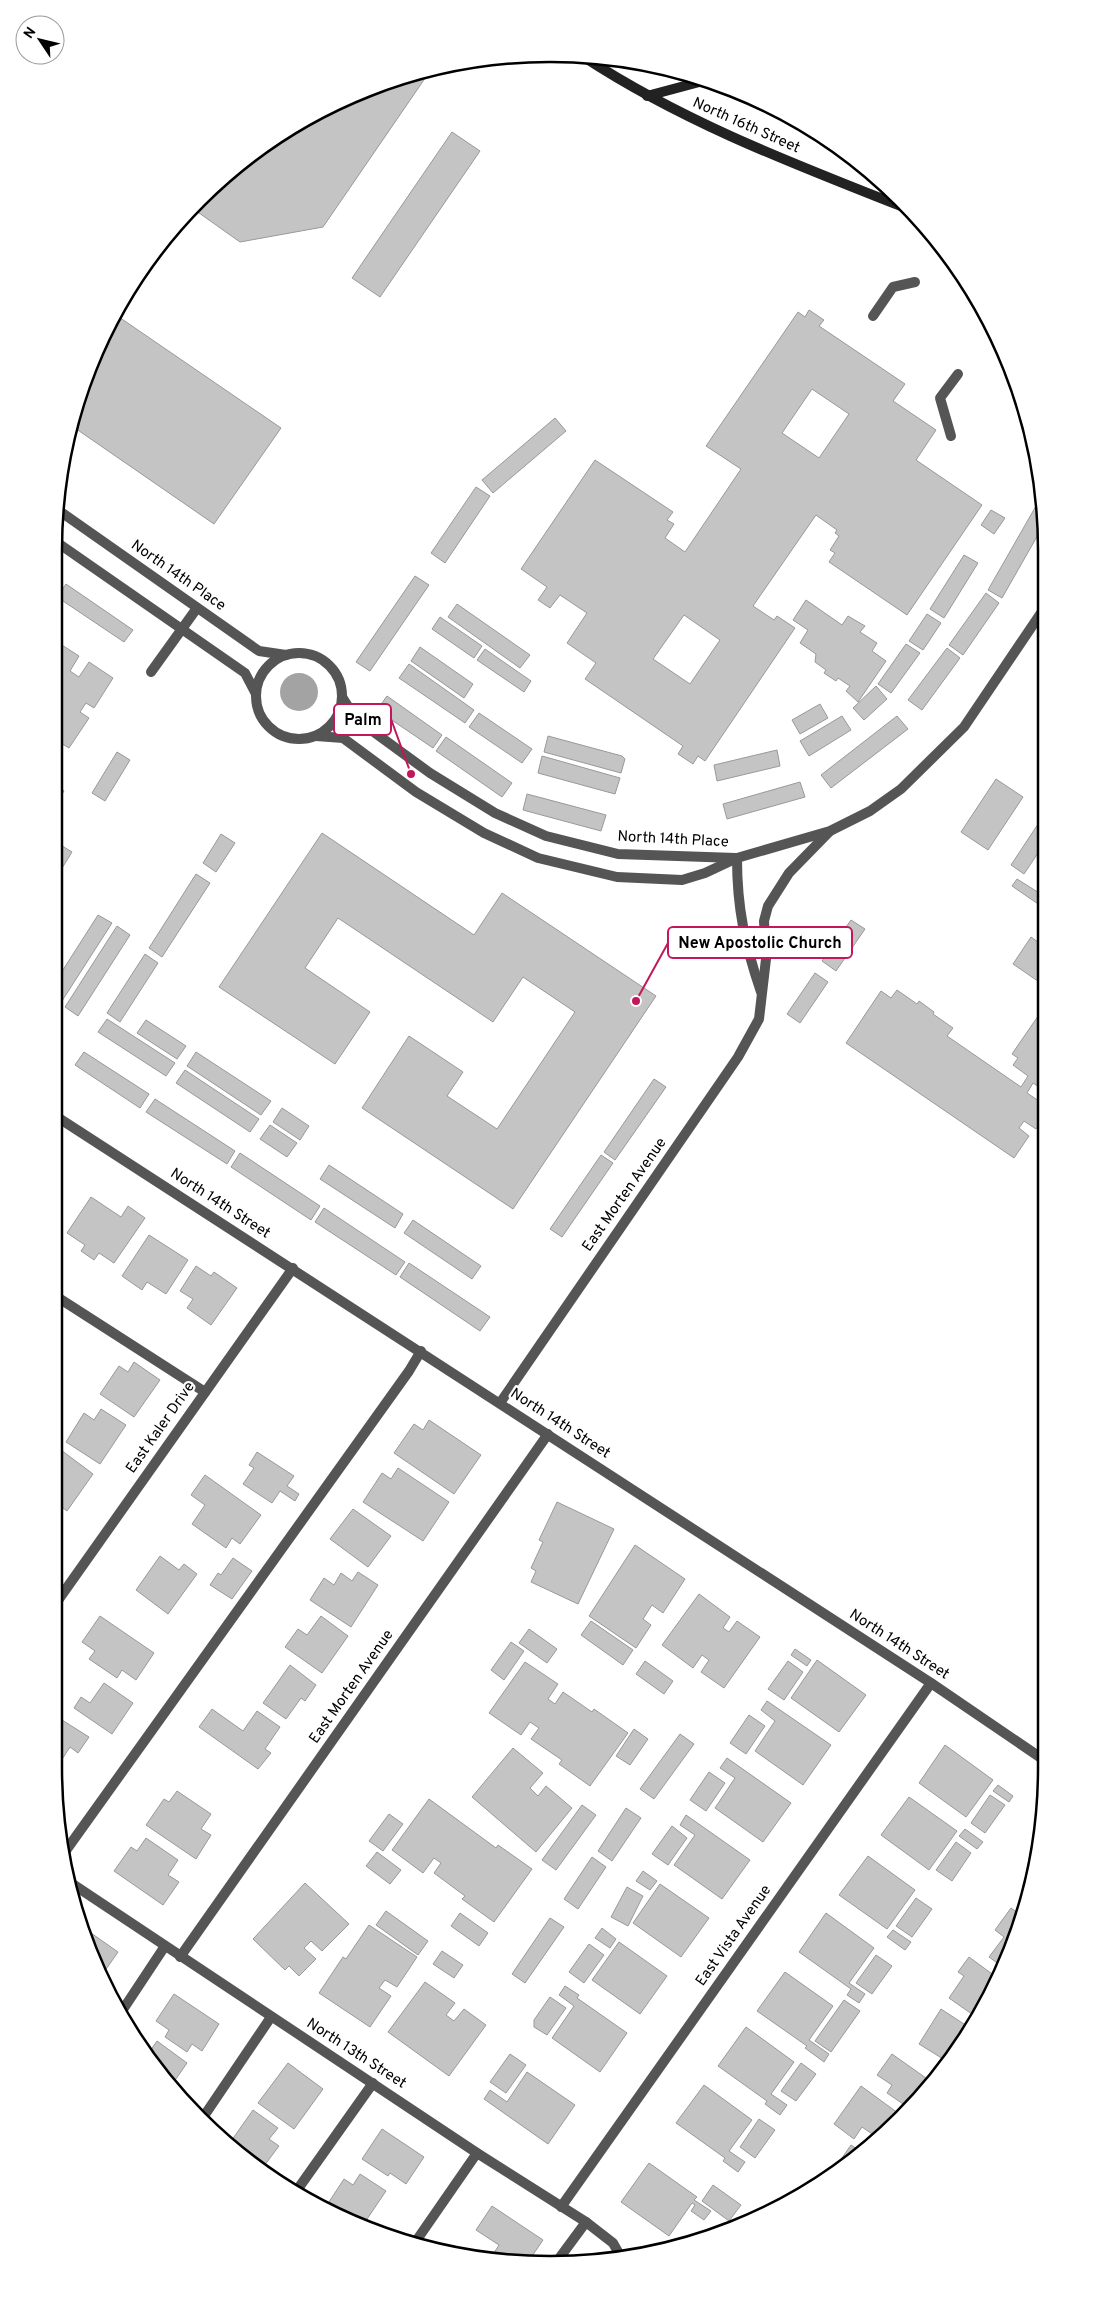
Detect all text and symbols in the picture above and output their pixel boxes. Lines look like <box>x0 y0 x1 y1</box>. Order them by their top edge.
north arrow <box>15 15 65 65</box>
text: N <box>21 24 40 42</box>
street label: North 16th Street <box>689 94 803 158</box>
street label: North 14th Place <box>127 536 229 616</box>
callout: Palm <box>334 704 391 735</box>
text: Palm <box>344 711 382 731</box>
street label: North 14th Place <box>617 828 729 852</box>
callout: New Apostolic Church <box>668 927 852 958</box>
text: New Apostolic Church <box>678 934 842 954</box>
street label: East Morten Avenue <box>579 1134 671 1256</box>
street label: North 14th Street <box>166 1165 274 1243</box>
street label: East Kaler Drive <box>122 1379 200 1477</box>
street label: North 14th Street <box>506 1385 614 1463</box>
street label: North 14th Street <box>845 1606 953 1684</box>
street label: East Morten Avenue <box>306 1626 398 1748</box>
street label: East Vista Avenue <box>692 1882 776 1990</box>
street label: North 13th Street <box>302 2015 410 2093</box>

